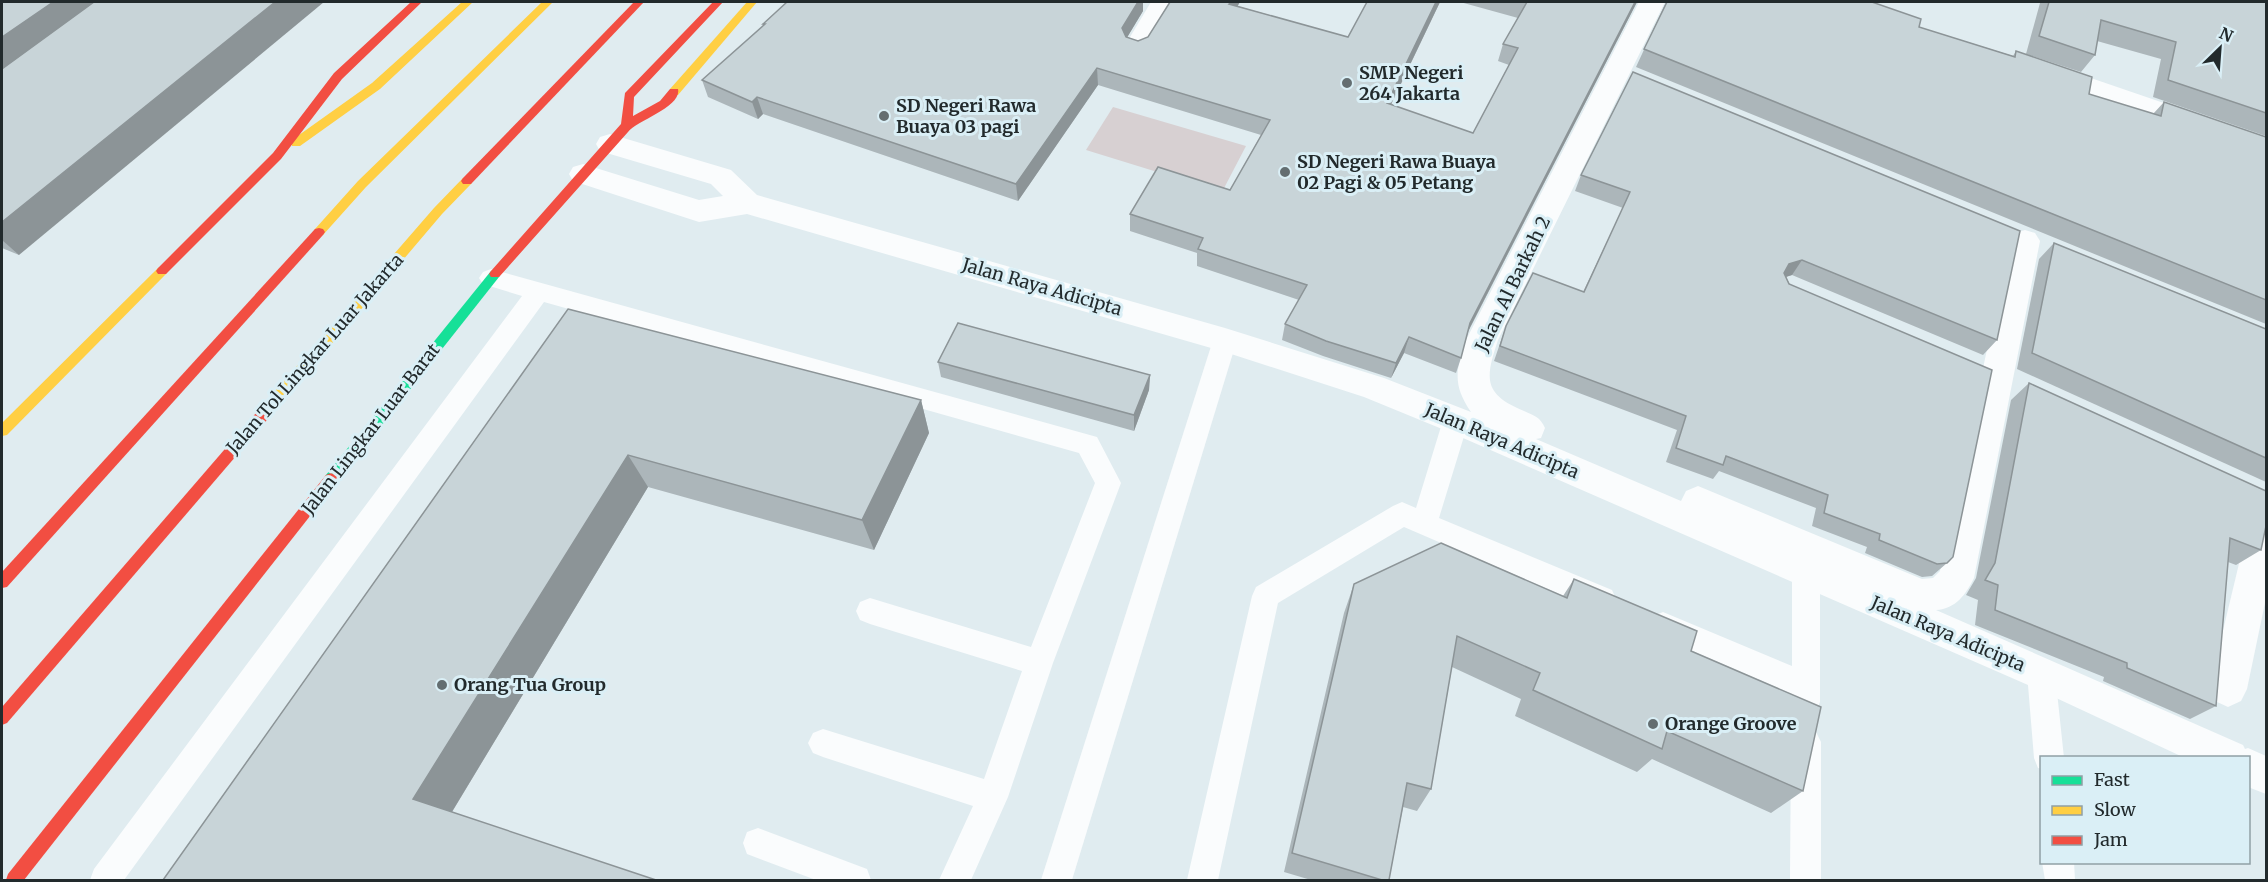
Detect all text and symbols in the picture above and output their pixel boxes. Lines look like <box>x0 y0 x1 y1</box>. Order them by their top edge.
north arrow <box>2190 18 2250 78</box>
text: N <box>2216 23 2237 46</box>
place label: SMP Negeri 264 Jakarta <box>1359 61 1463 105</box>
marker: SMP Negeri 264 Jakarta <box>1340 76 1354 90</box>
place label: SD Negeri Rawa Buaya 03 pagi <box>896 94 1036 138</box>
marker: SD Negeri Rawa Buaya 03 pagi <box>877 109 891 123</box>
place label: SD Negeri Rawa Buaya 02 Pagi & 05 Petang <box>1297 150 1496 194</box>
marker: SD Negeri Rawa Buaya 02 Pagi & 05 Petang <box>1278 165 1292 179</box>
street label: Jalan Al Barkah 2 <box>1469 212 1555 356</box>
street label: Jalan Tol Lingkar Luar Jakarta <box>221 248 408 459</box>
street label: Jalan Raya Adicipta <box>959 252 1125 320</box>
street label: Jalan Lingkar Luar Barat <box>296 339 445 520</box>
street label: Jalan Raya Adicipta <box>1421 397 1583 484</box>
street label: Jalan Raya Adicipta <box>1867 590 2029 677</box>
place label: Orang Tua Group <box>454 673 606 696</box>
marker: Orang Tua Group <box>435 678 449 692</box>
place label: Orange Groove <box>1665 712 1797 735</box>
marker: Orange Groove <box>1646 717 1660 731</box>
legend <box>2040 756 2250 864</box>
text: Fast <box>2094 768 2130 791</box>
text: Slow <box>2094 798 2137 821</box>
text: Jam <box>2093 828 2128 851</box>

